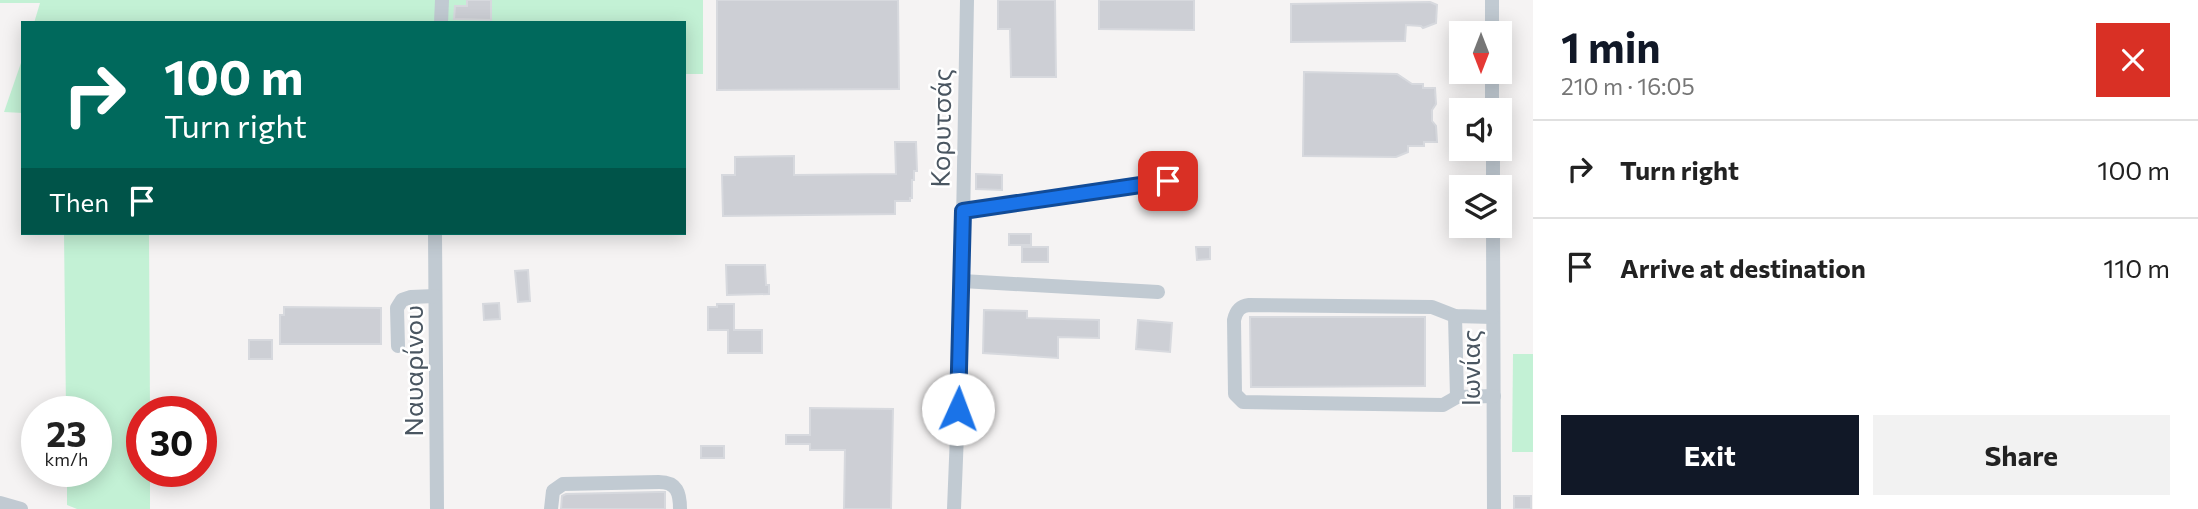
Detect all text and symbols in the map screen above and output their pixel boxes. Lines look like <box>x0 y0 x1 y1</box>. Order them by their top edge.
text: 1 min <box>1561 20 1661 72</box>
north arrow <box>1449 21 1512 84</box>
map controls <box>1449 21 1512 238</box>
button: close <box>2096 23 2170 97</box>
text: 100 m <box>164 45 303 105</box>
icon: right <box>49 49 140 140</box>
street label: Κορυτσάς <box>923 68 957 188</box>
text: 210 m · 16:05 <box>1561 72 1695 100</box>
button: sound <box>1449 98 1512 161</box>
text: Turn right <box>164 105 307 145</box>
icon: right <box>1561 150 1599 188</box>
pin <box>1138 151 1198 211</box>
text: Turn right <box>1620 154 1739 185</box>
text: 100 m <box>2097 154 2170 185</box>
icon: arrive <box>1149 162 1187 200</box>
button: layers <box>1449 175 1512 238</box>
icon: arrive <box>123 182 161 220</box>
text: Then <box>49 186 109 217</box>
icon: arrive <box>1561 248 1599 286</box>
text: Arrive at destination <box>1620 252 1866 283</box>
text: 110 m <box>2103 252 2170 283</box>
street label: Ναυαρίνου <box>397 305 428 437</box>
street label: Ιωνίας <box>1454 330 1485 406</box>
position arrow <box>921 372 995 446</box>
speed limit sign: 30 <box>126 396 217 487</box>
text: 23 <box>46 411 87 454</box>
button: Exit <box>1561 415 1859 495</box>
button: Share <box>1873 415 2170 495</box>
text: km/h <box>45 448 88 470</box>

